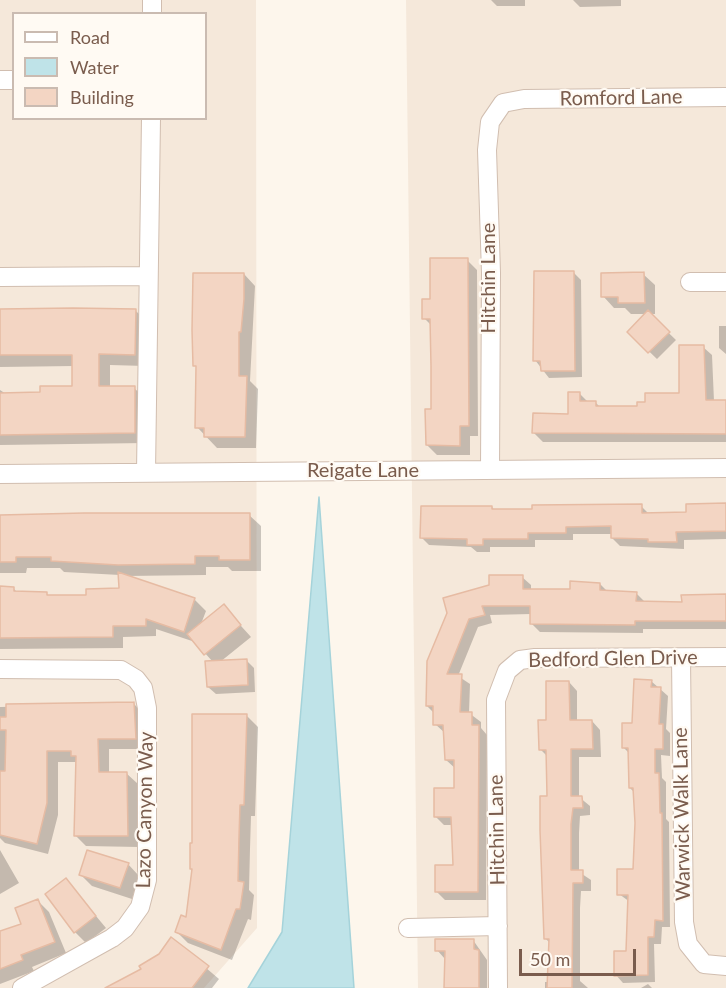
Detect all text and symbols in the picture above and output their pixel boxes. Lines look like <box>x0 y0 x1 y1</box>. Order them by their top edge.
legend <box>12 12 207 120</box>
text: Road <box>70 26 110 48</box>
text: Water <box>70 56 119 78</box>
street label: Romford Lane <box>559 85 683 111</box>
text: Building <box>70 86 134 108</box>
street label: Hitchin Lane <box>477 223 501 333</box>
street label: Reigate Lane <box>307 459 419 483</box>
street label: Bedford Glen Drive <box>528 646 698 672</box>
street label: Warwick Walk Lane <box>668 727 696 901</box>
street label: Lazo Canyon Way <box>132 731 158 889</box>
street label: Hitchin Lane <box>484 774 510 886</box>
scale bar <box>522 937 639 975</box>
text: 50 m <box>530 948 570 970</box>

